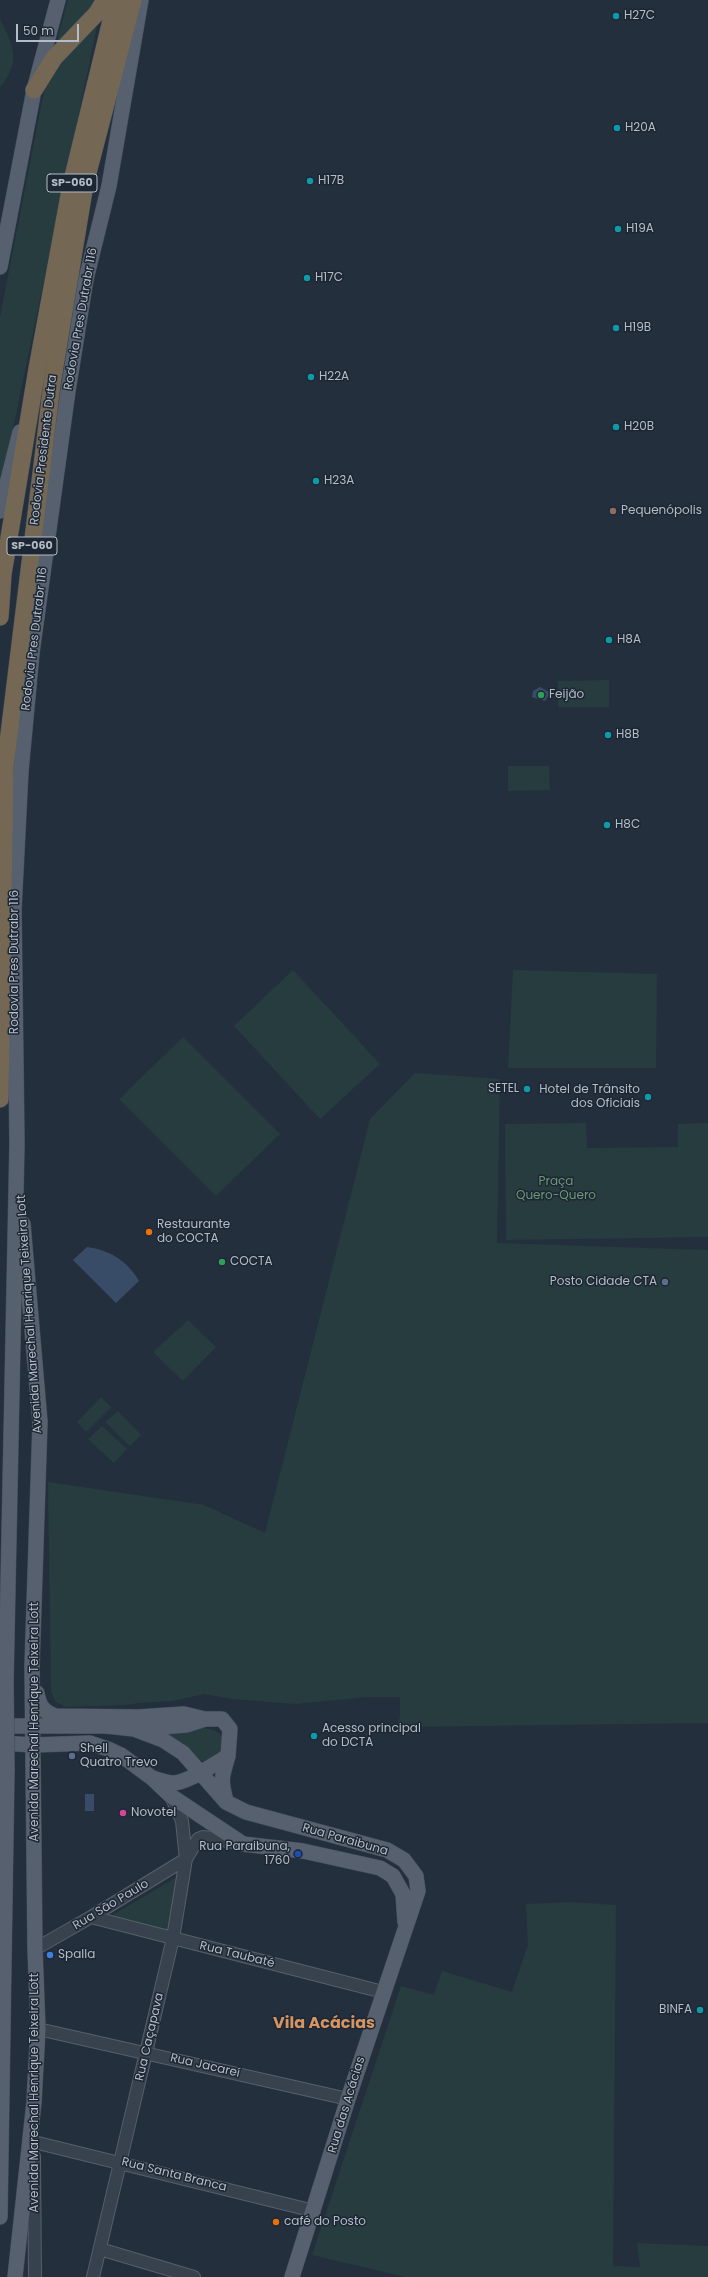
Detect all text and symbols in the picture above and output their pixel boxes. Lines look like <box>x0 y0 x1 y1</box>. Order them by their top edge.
place label: H27C <box>624 9 655 23</box>
marker: H27C <box>611 11 621 21</box>
scale bar <box>18 16 81 42</box>
text: 50 m <box>23 22 54 39</box>
place label: H20A <box>625 121 656 135</box>
marker: H20A <box>612 123 622 133</box>
road number: SP-060 <box>47 174 97 192</box>
place label: H17B <box>318 174 344 188</box>
marker: H17B <box>305 176 315 186</box>
place label: H19A <box>626 222 654 236</box>
marker: H19A <box>613 224 623 234</box>
street label: Rodovia Pres Dutrabr 116 <box>61 247 101 391</box>
place label: H17C <box>315 271 343 285</box>
marker: H17C <box>302 273 312 283</box>
place label: H19B <box>624 321 651 335</box>
marker: H19B <box>611 323 621 333</box>
place label: H22A <box>319 370 349 384</box>
marker: H22A <box>306 372 316 382</box>
street label: Rodovia Presidente Dutra <box>28 374 60 526</box>
place label: H20B <box>624 420 654 434</box>
marker: H20B <box>611 422 621 432</box>
place label: H23A <box>324 474 354 488</box>
marker: H23A <box>311 476 321 486</box>
place label: Pequenópolis <box>621 504 702 518</box>
marker: Pequenópolis <box>608 506 618 516</box>
road number: SP-060 <box>7 537 57 555</box>
street label: Rodovia Pres Dutrabr 116 <box>19 567 51 711</box>
place label: H8A <box>617 633 641 647</box>
marker: H8A <box>604 635 614 645</box>
place label: Feijão <box>549 688 584 702</box>
marker: Feijão <box>536 690 546 700</box>
place label: H8B <box>616 728 639 742</box>
marker: H8B <box>603 730 613 740</box>
place label: H8C <box>615 818 640 832</box>
marker: H8C <box>602 820 612 830</box>
street label: Rodovia Pres Dutrabr 116 <box>8 890 22 1034</box>
place label: SETEL <box>488 1082 519 1096</box>
place label: Hotel de Trânsito dos Oficiais <box>539 1083 640 1111</box>
marker: SETEL <box>522 1084 532 1094</box>
marker: Hotel de Trânsito dos Oficiais <box>643 1092 653 1102</box>
park label: Praça Quero-Quero <box>516 1175 596 1203</box>
street label: Avenida Marechal Henrique Teixeira Lott <box>14 1194 46 1434</box>
place label: Restaurante do COCTA <box>157 1218 230 1246</box>
marker: Restaurante do COCTA <box>144 1227 154 1237</box>
place label: COCTA <box>230 1255 273 1269</box>
marker: COCTA <box>217 1257 227 1267</box>
place label: Posto Cidade CTA <box>550 1275 657 1289</box>
marker: Posto Cidade CTA <box>660 1277 670 1287</box>
street label: Avenida Marechal Henrique Teixeira Lott <box>28 1602 42 1842</box>
place label: Acesso principal do DCTA <box>322 1722 421 1750</box>
marker: Acesso principal do DCTA <box>309 1731 319 1741</box>
place label: Shell Quatro Trevo <box>80 1742 158 1770</box>
marker: Shell Quatro Trevo <box>67 1751 77 1761</box>
place label: Novotel <box>131 1806 176 1820</box>
marker: Novotel <box>118 1808 128 1818</box>
street label: Rua Paraibuna <box>300 1821 390 1859</box>
place label: Rua Paraibuna, 1760 <box>199 1840 290 1868</box>
marker: Rua Paraibuna, 1760 <box>293 1849 303 1859</box>
street label: Rua São Paulo <box>71 1877 151 1933</box>
street label: Rua Taubaté <box>198 1939 276 1971</box>
place label: Spalla <box>58 1948 95 1962</box>
marker: Spalla <box>45 1950 55 1960</box>
street label: Avenida Marechal Henrique Teixeira Lott <box>28 1973 42 2213</box>
street label: Rua Caçapava <box>133 1991 167 2083</box>
place label: BINFA <box>659 2003 692 2017</box>
marker: BINFA <box>695 2005 705 2015</box>
district label: Vila Acácias <box>273 2014 375 2034</box>
street label: Rua Jacareí <box>169 2051 241 2081</box>
street label: Rua das Acácias <box>325 2055 369 2155</box>
street label: Rua Santa Branca <box>120 2155 228 2195</box>
place label: café do Posto <box>284 2215 366 2229</box>
marker: café do Posto <box>271 2217 281 2227</box>

